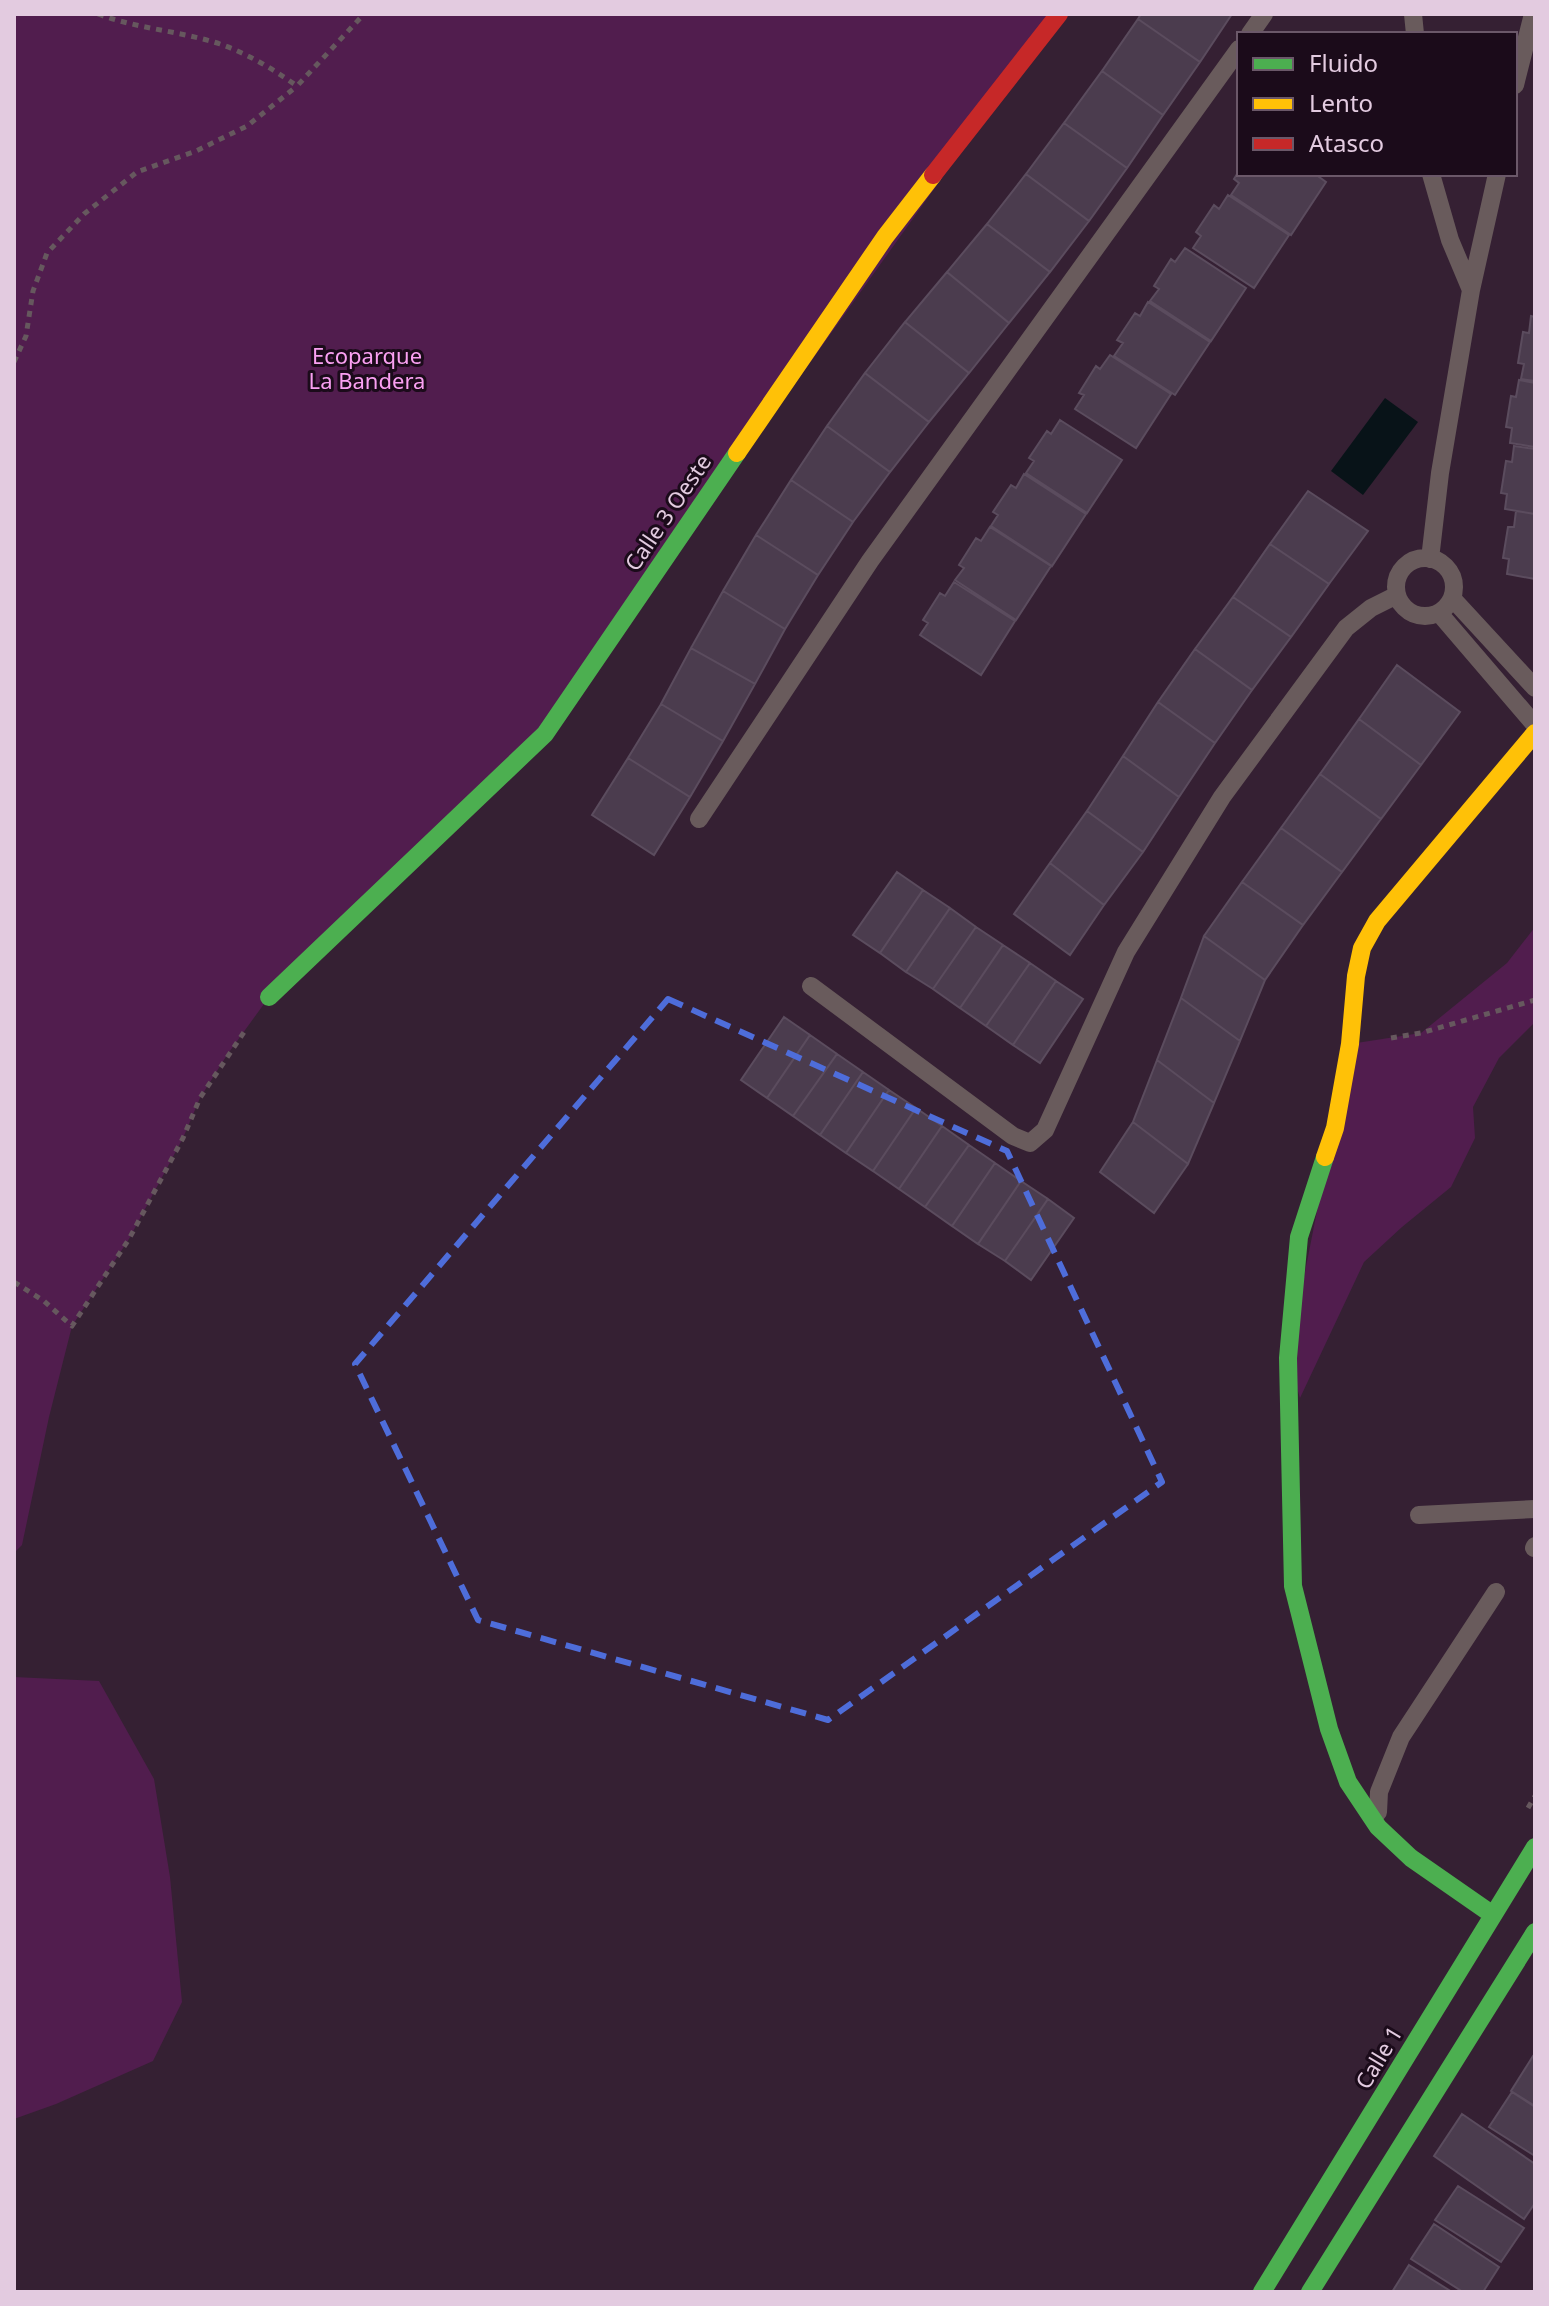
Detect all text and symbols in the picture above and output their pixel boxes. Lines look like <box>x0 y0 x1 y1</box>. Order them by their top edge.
legend <box>1237 32 1517 176</box>
text: Fluido <box>1309 46 1378 79</box>
text: Lento <box>1309 86 1373 119</box>
text: Atasco <box>1309 126 1384 159</box>
park label: Ecoparque La Bandera <box>309 340 425 395</box>
street label: Calle 3 Oeste <box>617 448 717 576</box>
street label: Calle 1 <box>1348 2020 1408 2094</box>

